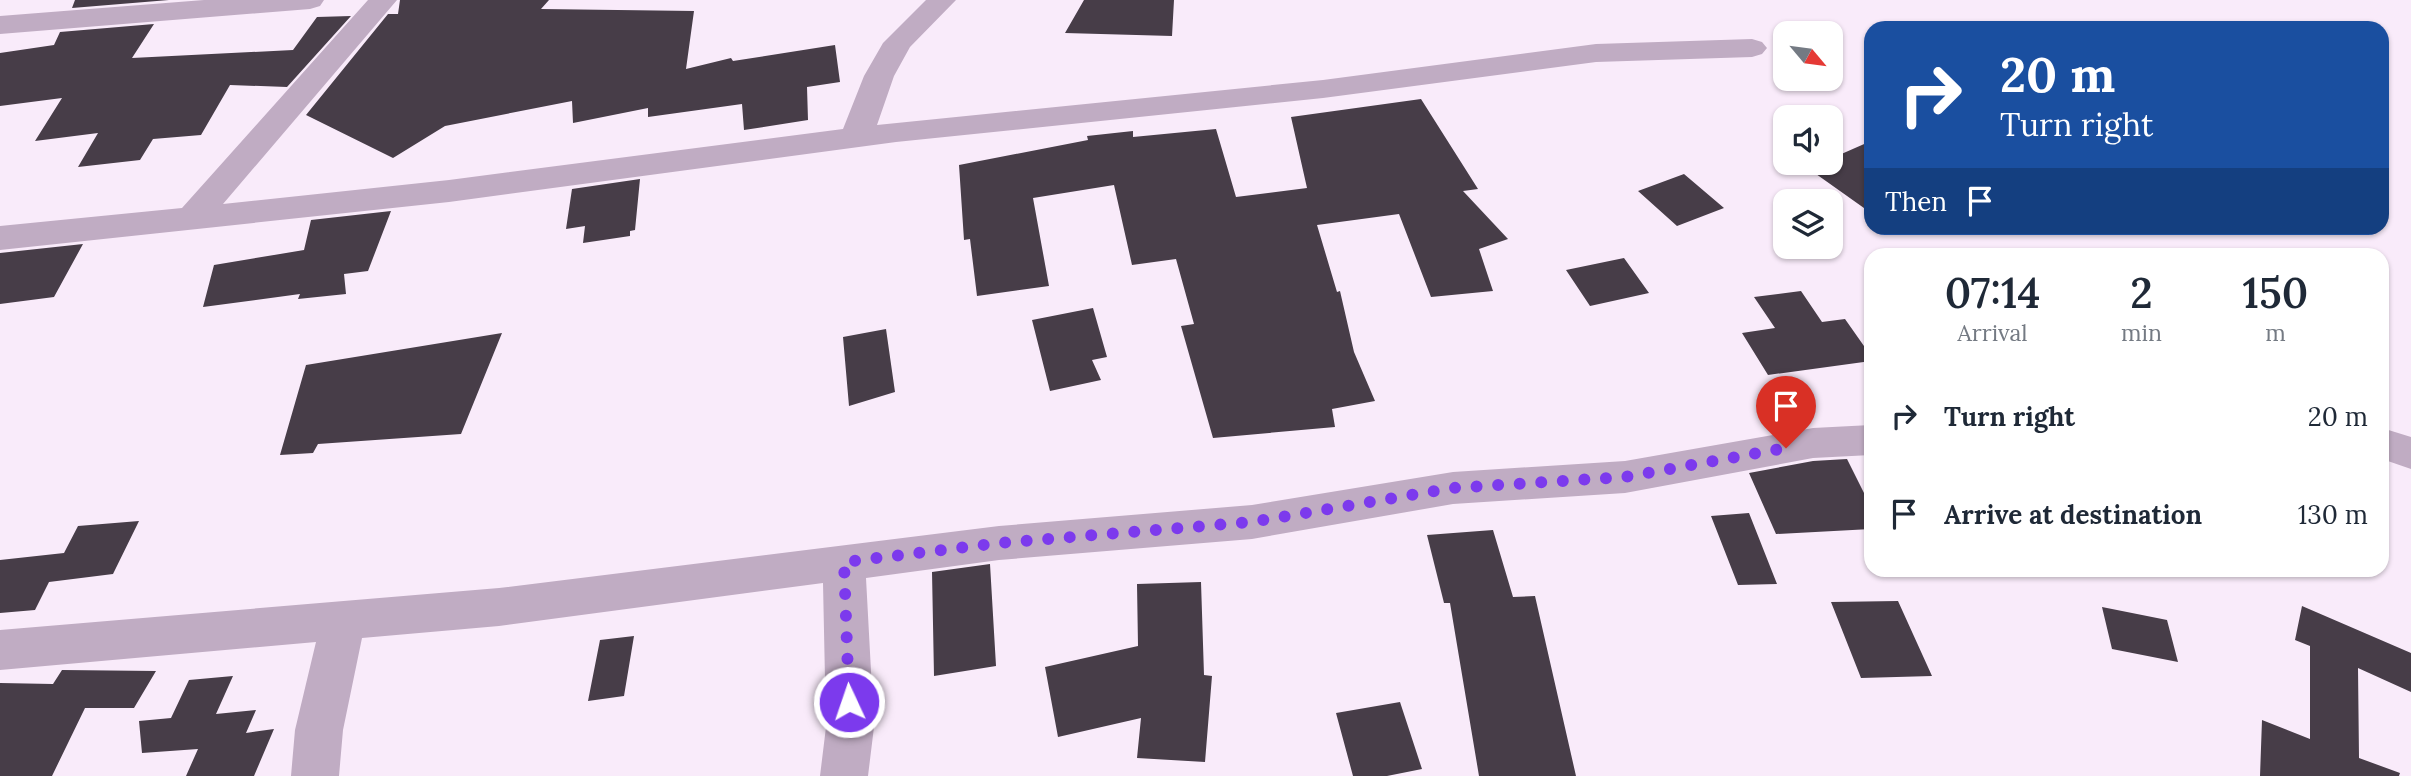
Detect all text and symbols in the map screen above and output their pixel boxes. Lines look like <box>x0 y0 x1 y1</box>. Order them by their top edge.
north arrow <box>1773 21 1843 91</box>
map controls <box>1773 21 1843 259</box>
text: 20 m <box>2000 43 2115 105</box>
icon: right <box>1885 49 1976 140</box>
text: Turn right <box>2000 104 2153 145</box>
button: sound <box>1773 105 1843 175</box>
icon: arrive <box>1961 182 1999 220</box>
text: Then <box>1885 185 1947 218</box>
button: layers <box>1773 189 1843 259</box>
text: 07:14 <box>1945 266 2040 320</box>
text: 2 <box>2130 266 2153 320</box>
text: 150 <box>2243 266 2308 320</box>
text: Arrival <box>1957 318 2028 347</box>
text: min <box>2121 318 2162 347</box>
text: m <box>2265 318 2286 347</box>
pin <box>1756 376 1816 448</box>
icon: arrive <box>1767 387 1805 425</box>
icon: right <box>1885 397 1923 435</box>
text: Turn right <box>1944 400 2075 433</box>
text: 20 m <box>2308 400 2368 433</box>
icon: arrive <box>1885 495 1923 533</box>
text: Arrive at destination <box>1944 498 2202 531</box>
text: 130 m <box>2298 498 2368 531</box>
position arrow <box>812 665 886 739</box>

